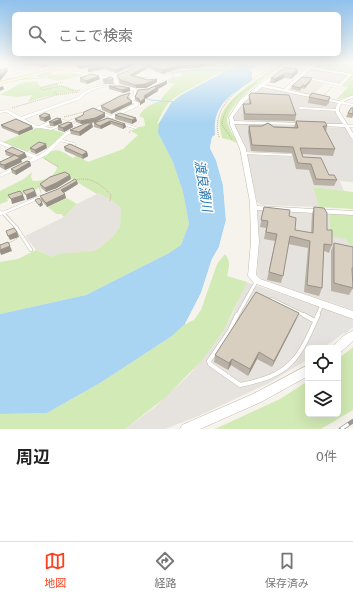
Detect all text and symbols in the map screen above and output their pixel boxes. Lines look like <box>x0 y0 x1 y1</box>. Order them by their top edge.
search box <box>12 12 341 56</box>
icon: search <box>26 23 48 45</box>
text: ここで検索 <box>58 27 133 45</box>
water label: 渡良瀬川 <box>192 159 215 215</box>
map controls <box>305 345 341 417</box>
button: locate <box>305 345 341 381</box>
button: layers <box>305 381 341 417</box>
text: 周辺 <box>16 447 50 467</box>
text: 0件 <box>316 449 337 464</box>
tab: 地図 <box>44 550 66 590</box>
tab: 経路 <box>154 550 176 590</box>
tab: 保存済み <box>265 550 309 590</box>

